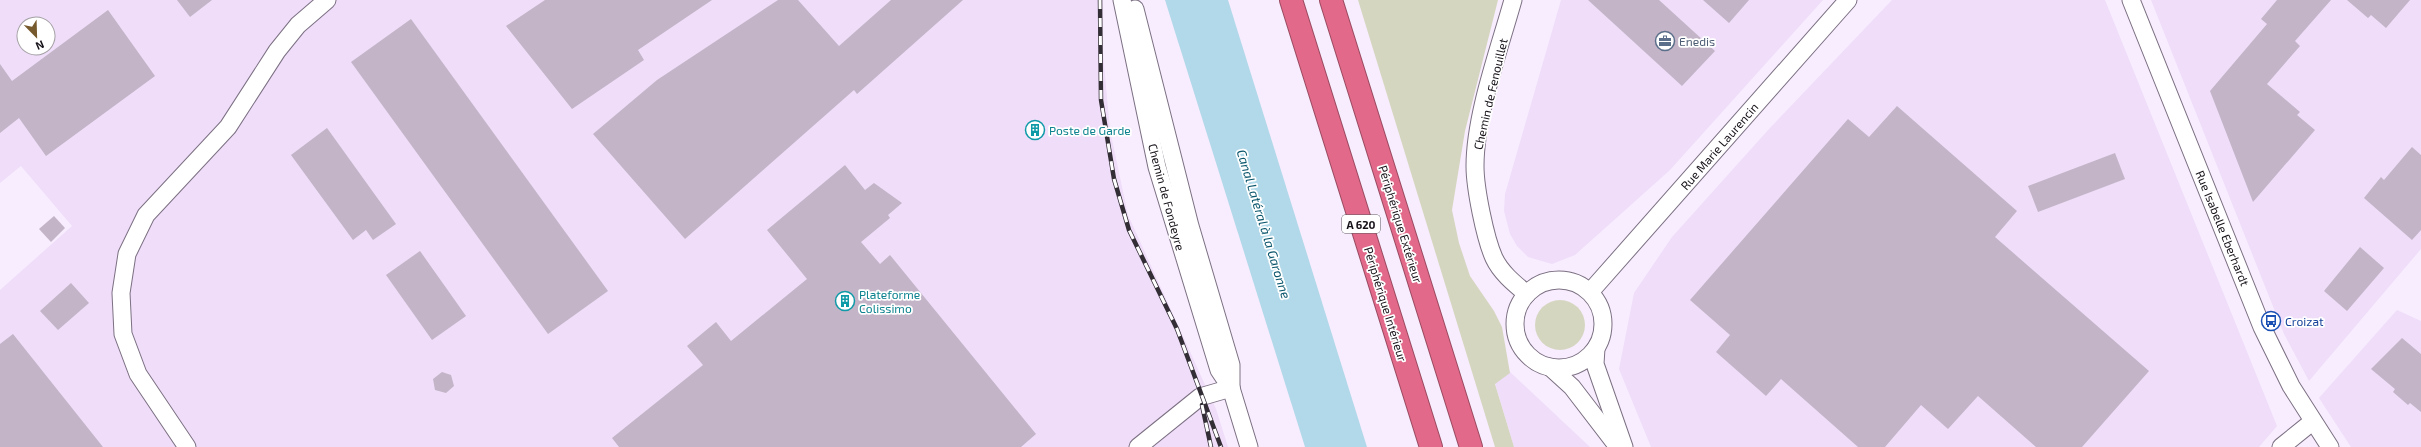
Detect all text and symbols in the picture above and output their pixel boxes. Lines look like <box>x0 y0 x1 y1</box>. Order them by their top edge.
north arrow <box>16 16 56 56</box>
office icon: Enedis <box>1654 30 1676 52</box>
place label: Enedis <box>1679 34 1715 48</box>
street label: Chemin de Fenouillet <box>1470 37 1510 151</box>
text: N <box>34 38 46 53</box>
street label: Rue Marie Laurencin <box>1677 100 1761 192</box>
building icon: Poste de Garde <box>1024 119 1046 141</box>
place label: Poste de Garde <box>1049 123 1131 137</box>
street label: Chemin de Fondeyre <box>1146 142 1188 252</box>
water label: Canal Latéral à la Garonne <box>1234 147 1294 301</box>
street label: Périphérique Extérieur <box>1376 164 1426 285</box>
street label: Rue Isabelle Eberhardt <box>2193 168 2253 288</box>
road number: A 620 <box>1342 215 1380 233</box>
street label: Périphérique Intérieur <box>1362 245 1410 363</box>
place label: Plateforme Colissimo <box>859 287 920 315</box>
building icon: Plateforme Colissimo <box>834 290 856 312</box>
bus stop icon: Croizat <box>2260 310 2282 332</box>
place label: Croizat <box>2285 314 2324 328</box>

